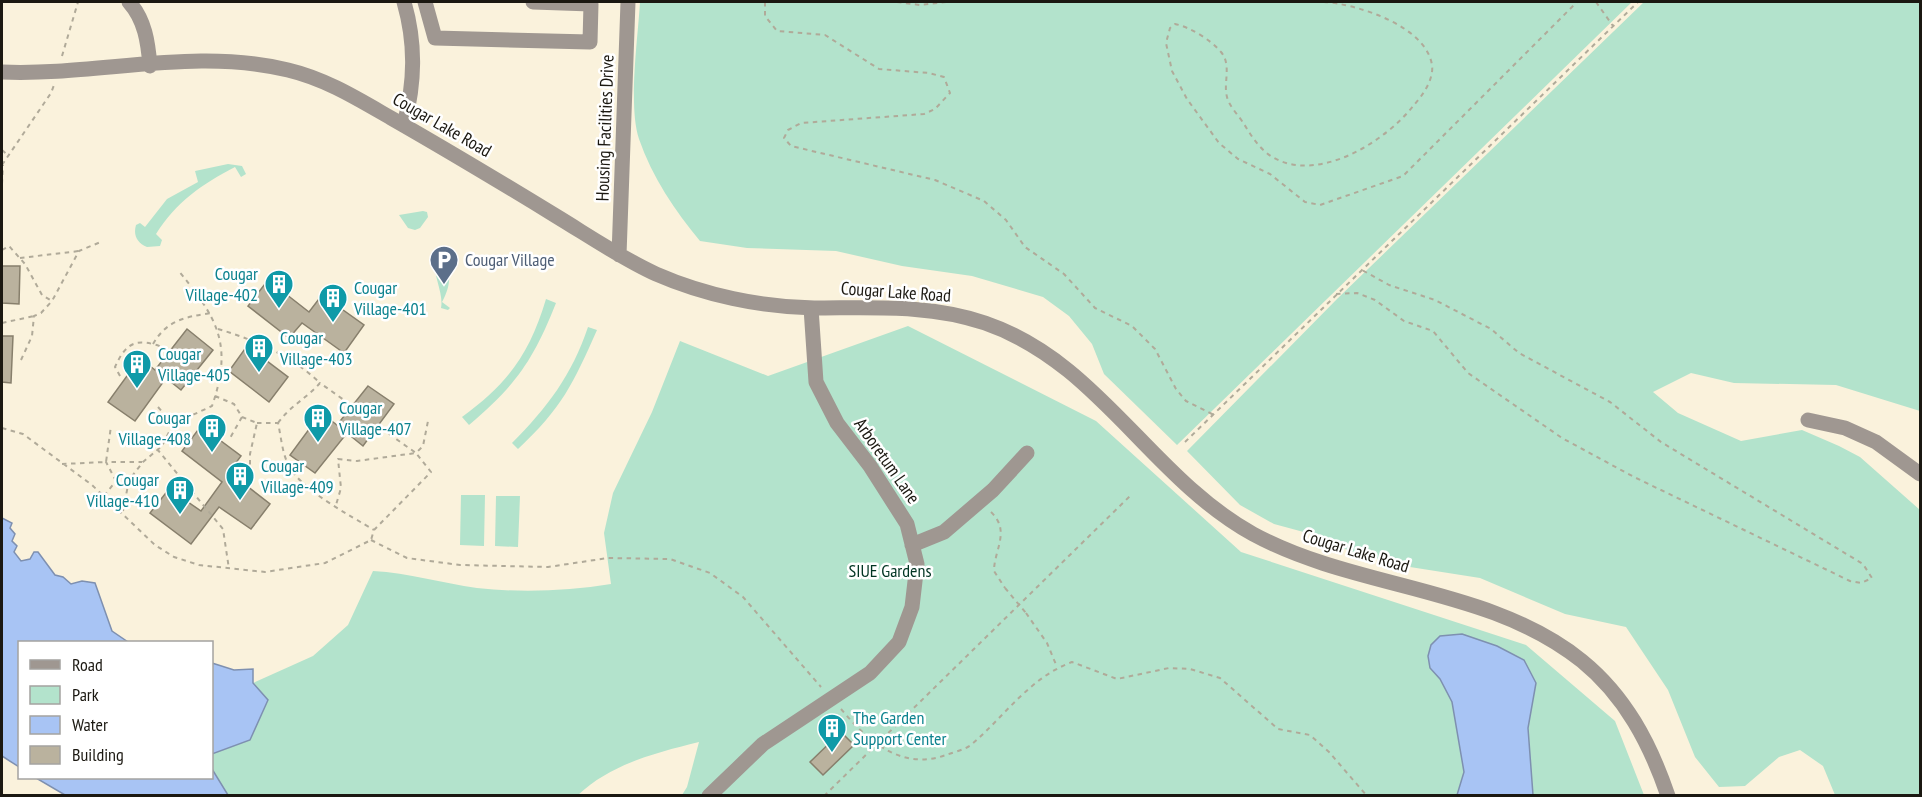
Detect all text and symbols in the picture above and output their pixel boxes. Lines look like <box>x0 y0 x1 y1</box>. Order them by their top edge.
street label: Housing Facilities Drive <box>590 54 619 202</box>
street label: Cougar Lake Road <box>389 87 496 162</box>
parking icon: Cougar Village <box>428 244 460 286</box>
place label: Cougar Village <box>465 248 555 271</box>
place label: Cougar Village-402 <box>184 262 258 306</box>
building icon: Cougar Village-402 <box>263 268 295 310</box>
place label: Cougar Village-401 <box>353 276 427 320</box>
street label: Cougar Lake Road <box>840 276 952 307</box>
building icon: Cougar Village-401 <box>317 282 349 324</box>
place label: Cougar Village-403 <box>279 326 353 370</box>
building icon: Cougar Village-403 <box>243 332 275 374</box>
place label: Cougar Village-405 <box>157 342 231 386</box>
building icon: Cougar Village-405 <box>121 348 153 390</box>
place label: Cougar Village-407 <box>338 396 412 440</box>
building icon: Cougar Village-407 <box>302 402 334 444</box>
place label: Cougar Village-408 <box>117 406 191 450</box>
building icon: Cougar Village-408 <box>196 412 228 454</box>
street label: Arboretum Lane <box>849 413 925 508</box>
place label: Cougar Village-409 <box>260 454 334 498</box>
building icon: Cougar Village-409 <box>224 460 256 502</box>
place label: Cougar Village-410 <box>85 468 159 512</box>
building icon: Cougar Village-410 <box>164 474 196 516</box>
street label: Cougar Lake Road <box>1300 523 1412 578</box>
park label: SIUE Gardens <box>848 559 932 582</box>
legend <box>18 641 213 779</box>
text: Road <box>72 653 103 676</box>
text: Park <box>72 683 99 706</box>
place label: The Garden Support Center <box>853 706 946 750</box>
building icon: The Garden Support Center <box>816 712 848 754</box>
text: Water <box>72 713 108 736</box>
text: Building <box>72 743 124 766</box>

